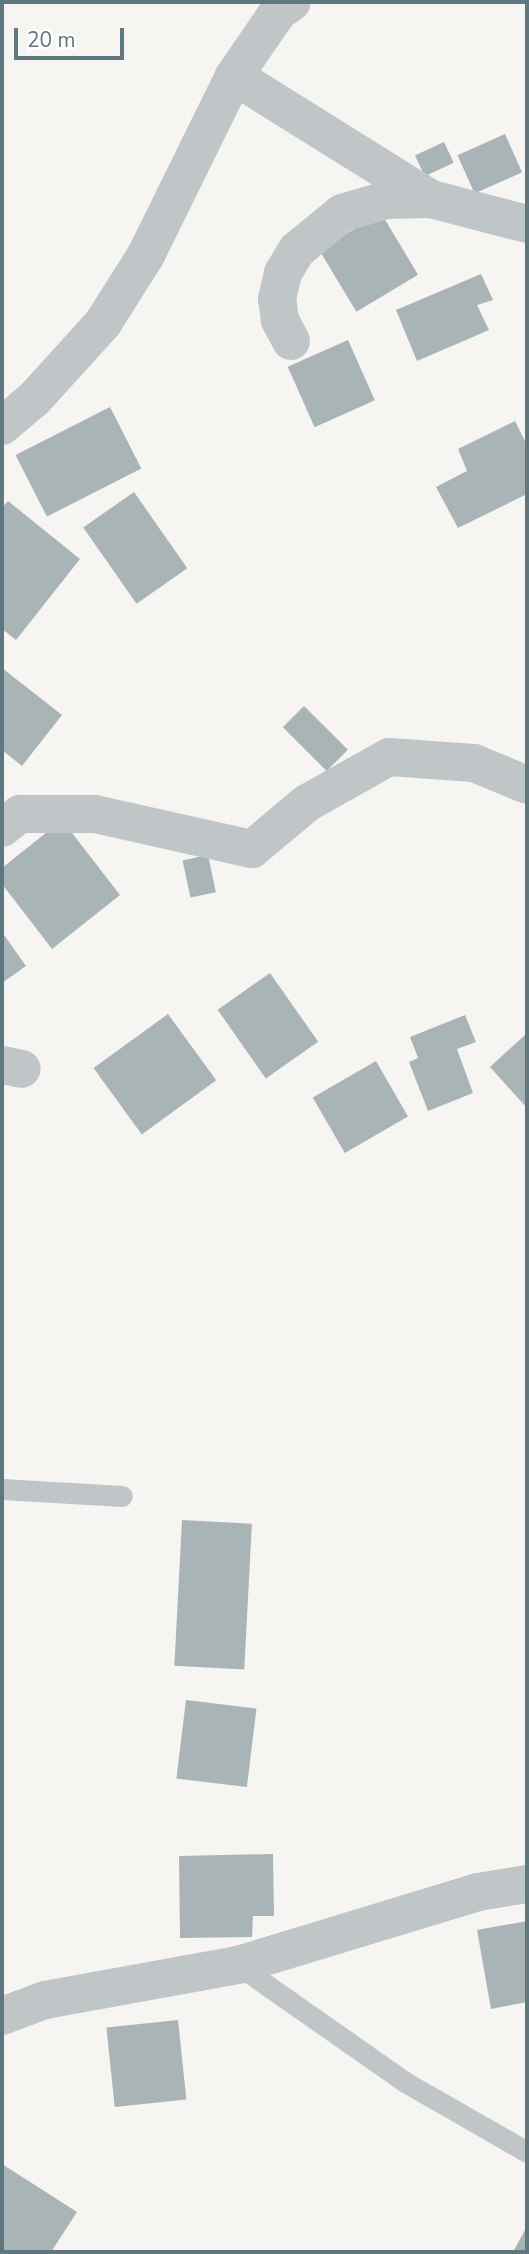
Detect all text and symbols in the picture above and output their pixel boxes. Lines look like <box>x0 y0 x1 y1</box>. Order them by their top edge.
scale bar <box>18 14 128 58</box>
text: 20 m <box>27 26 76 54</box>

